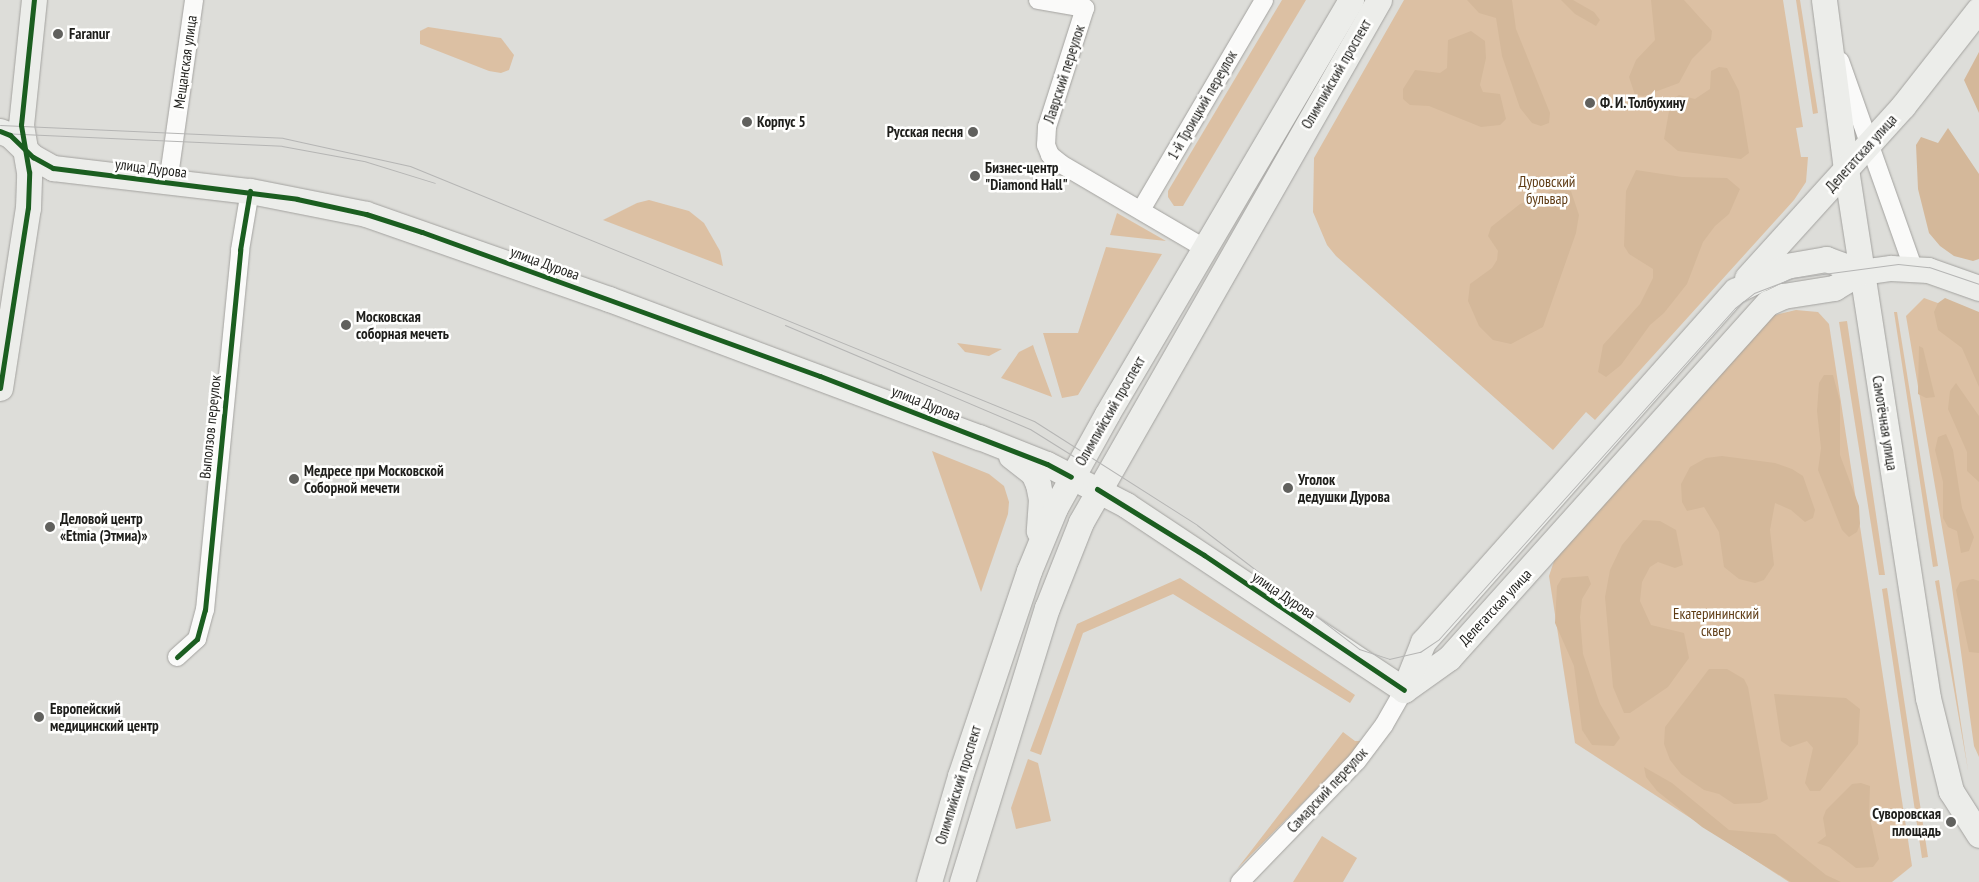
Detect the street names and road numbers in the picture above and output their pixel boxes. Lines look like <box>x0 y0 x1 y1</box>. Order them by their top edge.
street label: Мещанская улица <box>170 14 200 110</box>
street label: Олимпийский проспект <box>1297 16 1375 132</box>
street label: Лаврский переулок <box>1040 22 1088 126</box>
street label: 1-й Троицкий переулок <box>1163 47 1241 163</box>
street label: Делегатская улица <box>1821 111 1901 195</box>
street label: улица Дурова <box>114 155 188 181</box>
street label: улица Дурова <box>508 242 582 284</box>
street label: Олимпийский проспект <box>1071 353 1149 469</box>
street label: Выползов переулок <box>196 374 224 480</box>
street label: Самотёчная улица <box>1869 374 1901 472</box>
street label: улица Дурова <box>889 382 963 424</box>
street label: Делегатская улица <box>1455 565 1535 649</box>
street label: улица Дурова <box>1249 567 1319 623</box>
street label: Олимпийский проспект <box>931 723 985 847</box>
street label: Самарский переулок <box>1283 744 1371 836</box>

